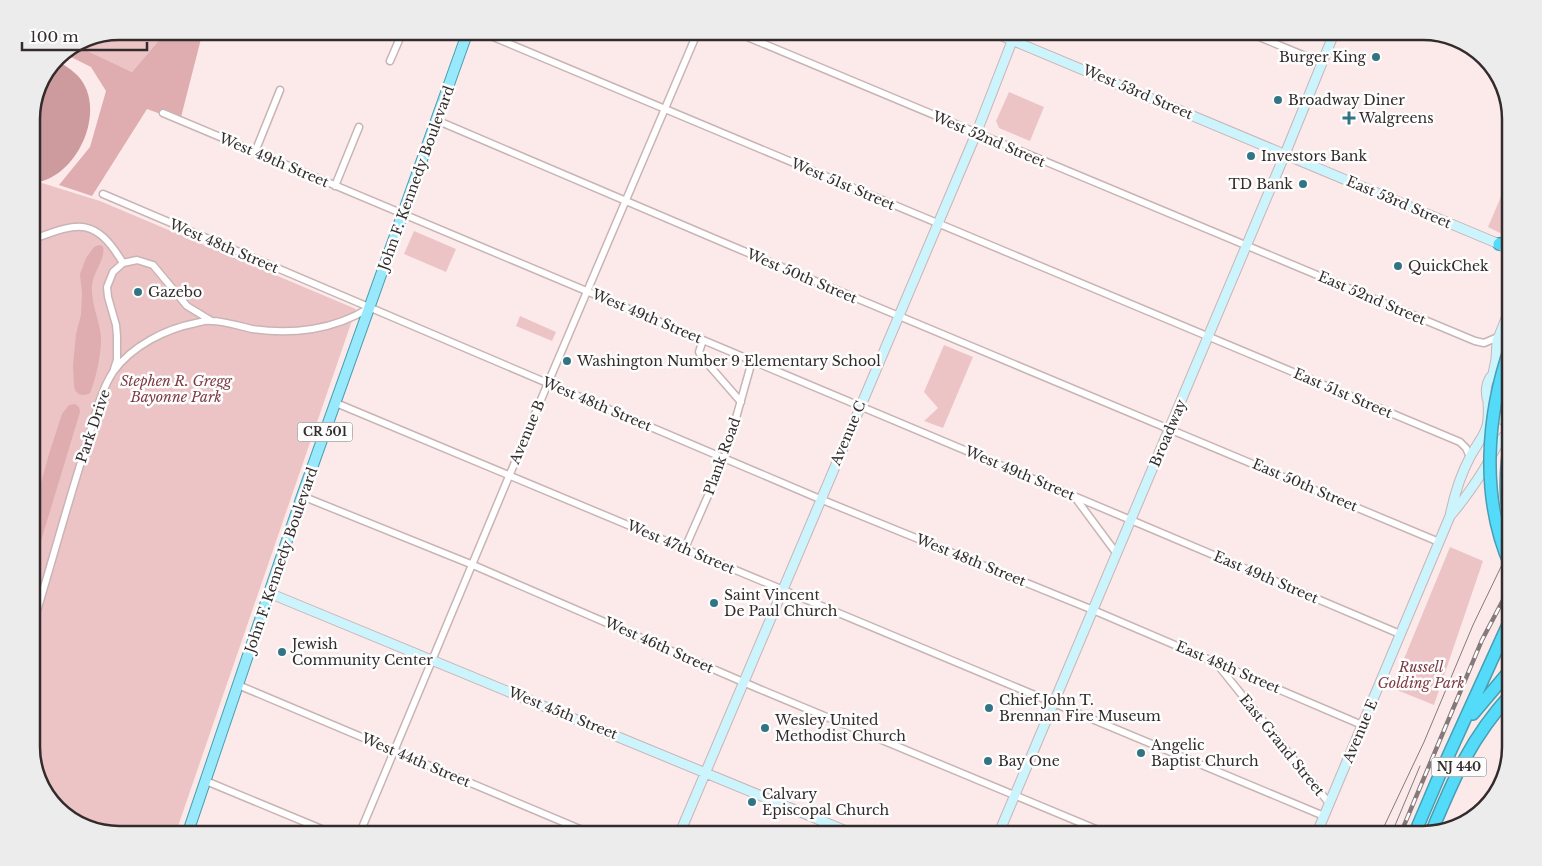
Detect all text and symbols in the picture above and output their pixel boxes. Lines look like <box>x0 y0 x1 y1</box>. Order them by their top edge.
scale bar <box>22 20 148 52</box>
text: 100 m <box>30 27 79 46</box>
place label: Burger King <box>1279 48 1367 66</box>
marker: Burger King <box>1370 51 1382 63</box>
street label: West 53rd Street <box>1079 60 1196 124</box>
street label: John F. Kennedy Boulevard <box>373 83 458 275</box>
place label: Broadway Diner <box>1288 91 1405 109</box>
marker: Broadway Diner <box>1272 94 1284 106</box>
street label: West 52nd Street <box>929 107 1049 171</box>
place label: Walgreens <box>1358 109 1434 127</box>
marker: Walgreens <box>1343 112 1355 124</box>
street label: West 49th Street <box>216 128 332 191</box>
place label: Investors Bank <box>1261 147 1367 165</box>
marker: Investors Bank <box>1245 150 1257 162</box>
street label: West 51st Street <box>787 154 898 214</box>
street label: East 53rd Street <box>1344 172 1455 232</box>
place label: TD Bank <box>1229 175 1293 193</box>
marker: TD Bank <box>1297 178 1309 190</box>
street label: West 48th Street <box>166 215 282 277</box>
street label: West 50th Street <box>743 244 861 308</box>
place label: QuickChek <box>1408 257 1489 275</box>
marker: QuickChek <box>1392 260 1404 272</box>
street label: East 52nd Street <box>1315 267 1429 329</box>
place label: Gazebo <box>148 283 202 301</box>
street label: West 49th Street <box>589 284 705 347</box>
marker: Gazebo <box>132 286 144 298</box>
place label: Washington Number 9 Elementary School <box>576 352 881 370</box>
marker: Washington Number 9 Elementary School <box>561 355 573 367</box>
street label: East 51st Street <box>1291 364 1396 422</box>
park label: Stephen R. Gregg Bayonne Park <box>120 372 233 406</box>
street label: West 48th Street <box>539 373 655 435</box>
street label: Park Drive <box>72 387 114 465</box>
street label: Broadway <box>1146 396 1190 470</box>
street label: Avenue B <box>505 397 549 468</box>
street label: Avenue C <box>826 398 870 469</box>
street label: Plank Road <box>700 414 745 497</box>
road number: CR 501 <box>298 422 352 442</box>
street label: West 49th Street <box>962 441 1078 504</box>
street label: East 50th Street <box>1250 455 1361 516</box>
street label: John F. Kennedy Boulevard <box>240 464 321 657</box>
street label: West 47th Street <box>623 516 738 578</box>
street label: West 48th Street <box>913 529 1029 590</box>
street label: East 49th Street <box>1211 547 1322 607</box>
place label: Saint Vincent De Paul Church <box>724 586 838 620</box>
marker: Saint Vincent De Paul Church <box>708 597 720 609</box>
street label: West 46th Street <box>601 613 717 677</box>
place label: Jewish Community Center <box>290 635 433 669</box>
street label: East 48th Street <box>1173 637 1283 697</box>
marker: Jewish Community Center <box>276 646 288 658</box>
park label: Russell Golding Park <box>1378 658 1464 692</box>
street label: West 45th Street <box>505 683 621 743</box>
place label: Chief John T. Brennan Fire Museum <box>999 691 1161 725</box>
street label: East Grand Street <box>1236 691 1329 800</box>
street label: Avenue E <box>1338 696 1381 767</box>
marker: Chief John T. Brennan Fire Museum <box>983 702 995 714</box>
place label: Wesley United Methodist Church <box>774 711 906 745</box>
marker: Wesley United Methodist Church <box>759 722 771 734</box>
street label: West 44th Street <box>358 729 474 791</box>
place label: Angelic Baptist Church <box>1150 736 1259 770</box>
marker: Angelic Baptist Church <box>1135 747 1147 759</box>
place label: Bay One <box>998 752 1060 770</box>
marker: Bay One <box>982 755 994 767</box>
road number: NJ 440 <box>1432 758 1486 776</box>
place label: Calvary Episcopal Church <box>762 785 890 819</box>
marker: Calvary Episcopal Church <box>746 796 758 808</box>

